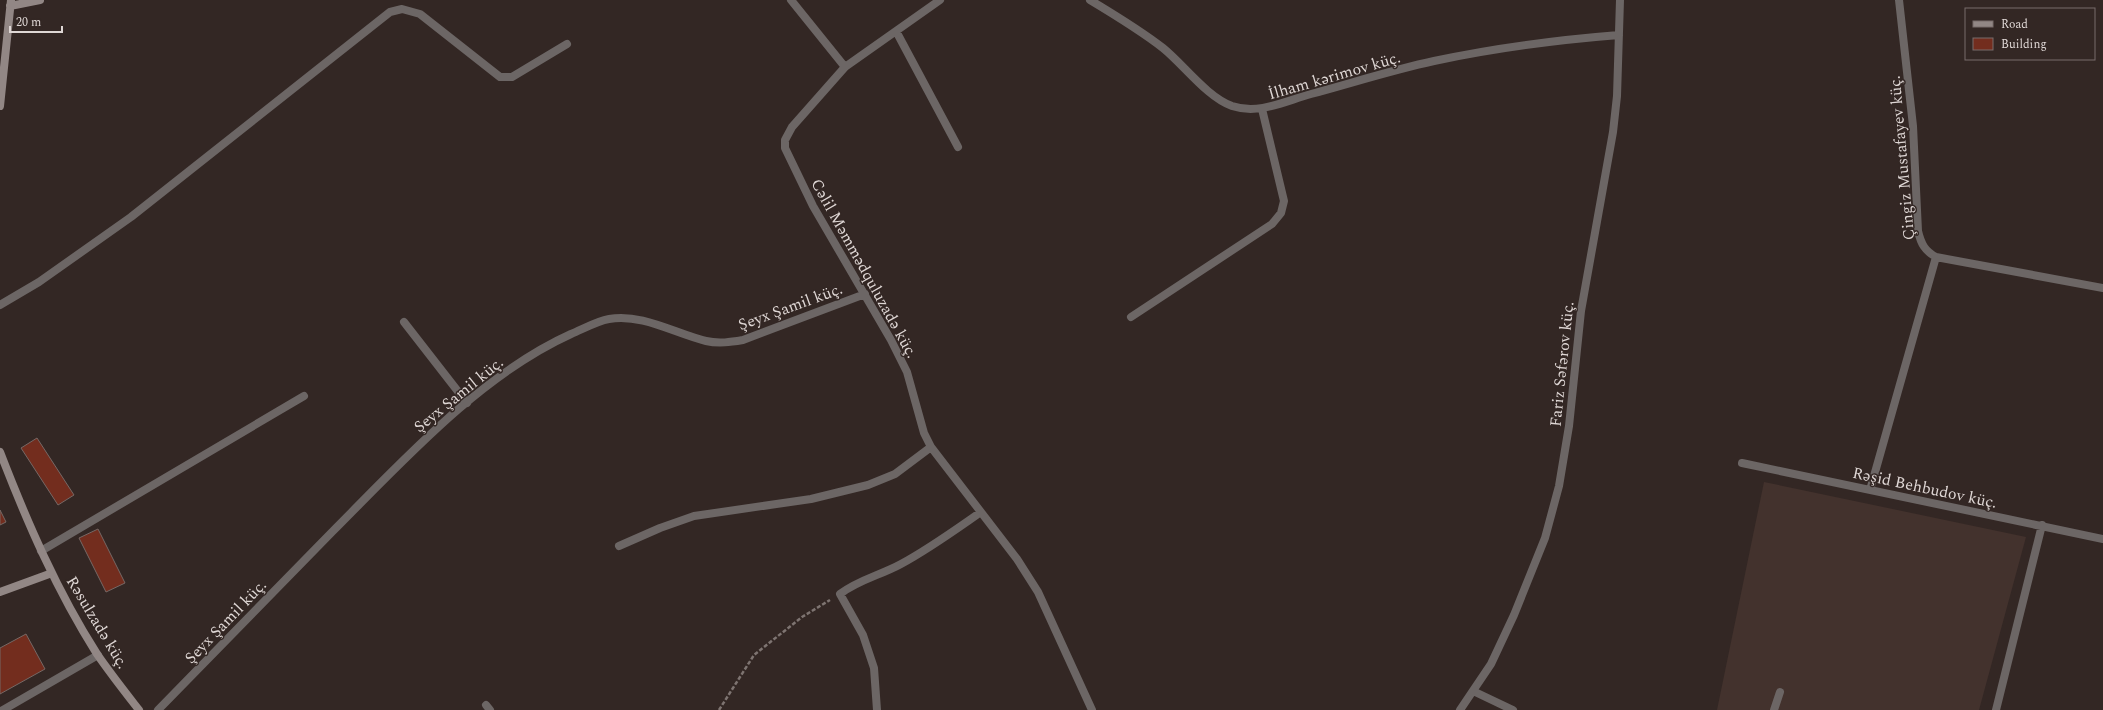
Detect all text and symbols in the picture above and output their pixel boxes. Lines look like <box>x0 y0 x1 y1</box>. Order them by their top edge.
scale bar <box>10 8 62 34</box>
legend <box>1965 8 2095 60</box>
text: 20 m <box>16 13 41 32</box>
text: Road <box>2001 15 2028 34</box>
text: Building <box>2001 35 2047 54</box>
street label: İlham kərimov küç. <box>1265 46 1403 106</box>
street label: Çingiz Mustafayev küç. <box>1883 75 1921 241</box>
street label: Cəlil Məmmədquluzadə küç. <box>805 174 924 363</box>
street label: Şeyx Şamil küç. <box>735 277 846 337</box>
street label: Fariz Səfərov küç. <box>1543 300 1581 428</box>
street label: Şeyx Şamil küç. <box>409 351 509 439</box>
street label: Rəşid Behbudov küç. <box>1850 461 1999 515</box>
street label: Rəsulzadə küç. <box>60 572 134 673</box>
street label: Şeyx Şamil küç. <box>179 574 272 669</box>

